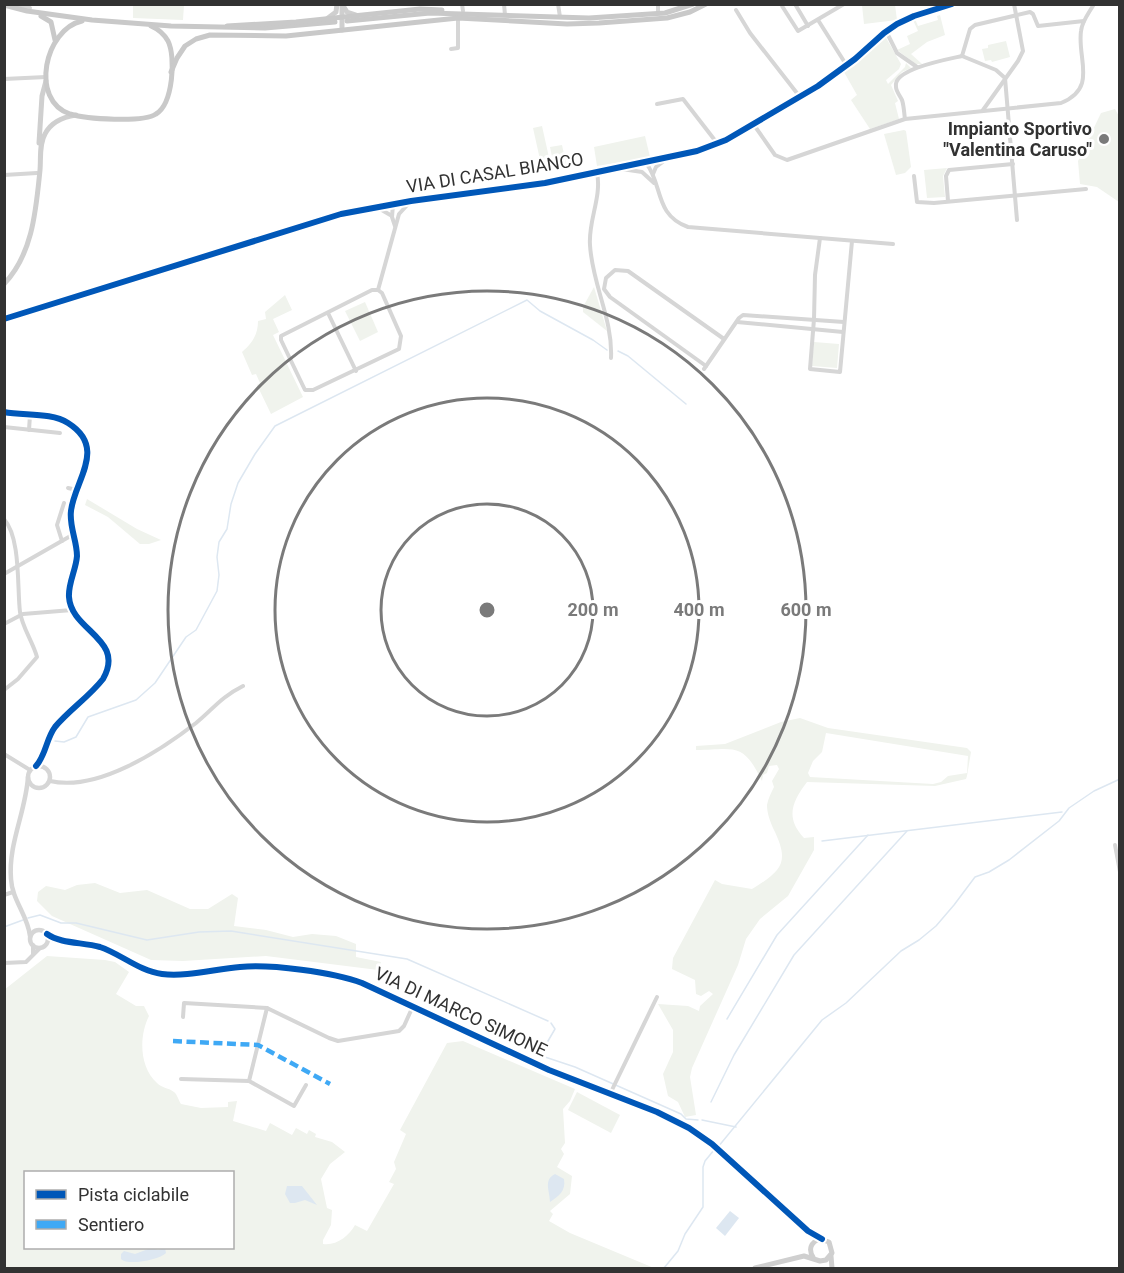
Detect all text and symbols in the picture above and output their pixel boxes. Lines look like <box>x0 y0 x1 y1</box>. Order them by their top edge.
place label: Impianto Sportivo "Valentina Caruso" <box>943 118 1092 160</box>
marker: Impianto Sportivo "Valentina Caruso" <box>1097 132 1111 146</box>
street label: VIA DI CASAL BIANCO <box>405 148 585 197</box>
text: 200 m <box>567 599 619 620</box>
text: 400 m <box>673 599 725 620</box>
text: 600 m <box>780 599 832 620</box>
centre of rings <box>477 600 497 620</box>
street label: VIA DI MARCO SIMONE <box>372 962 551 1061</box>
legend <box>24 1171 234 1249</box>
text: Pista ciclabile <box>78 1184 189 1205</box>
text: Sentiero <box>78 1214 144 1235</box>

